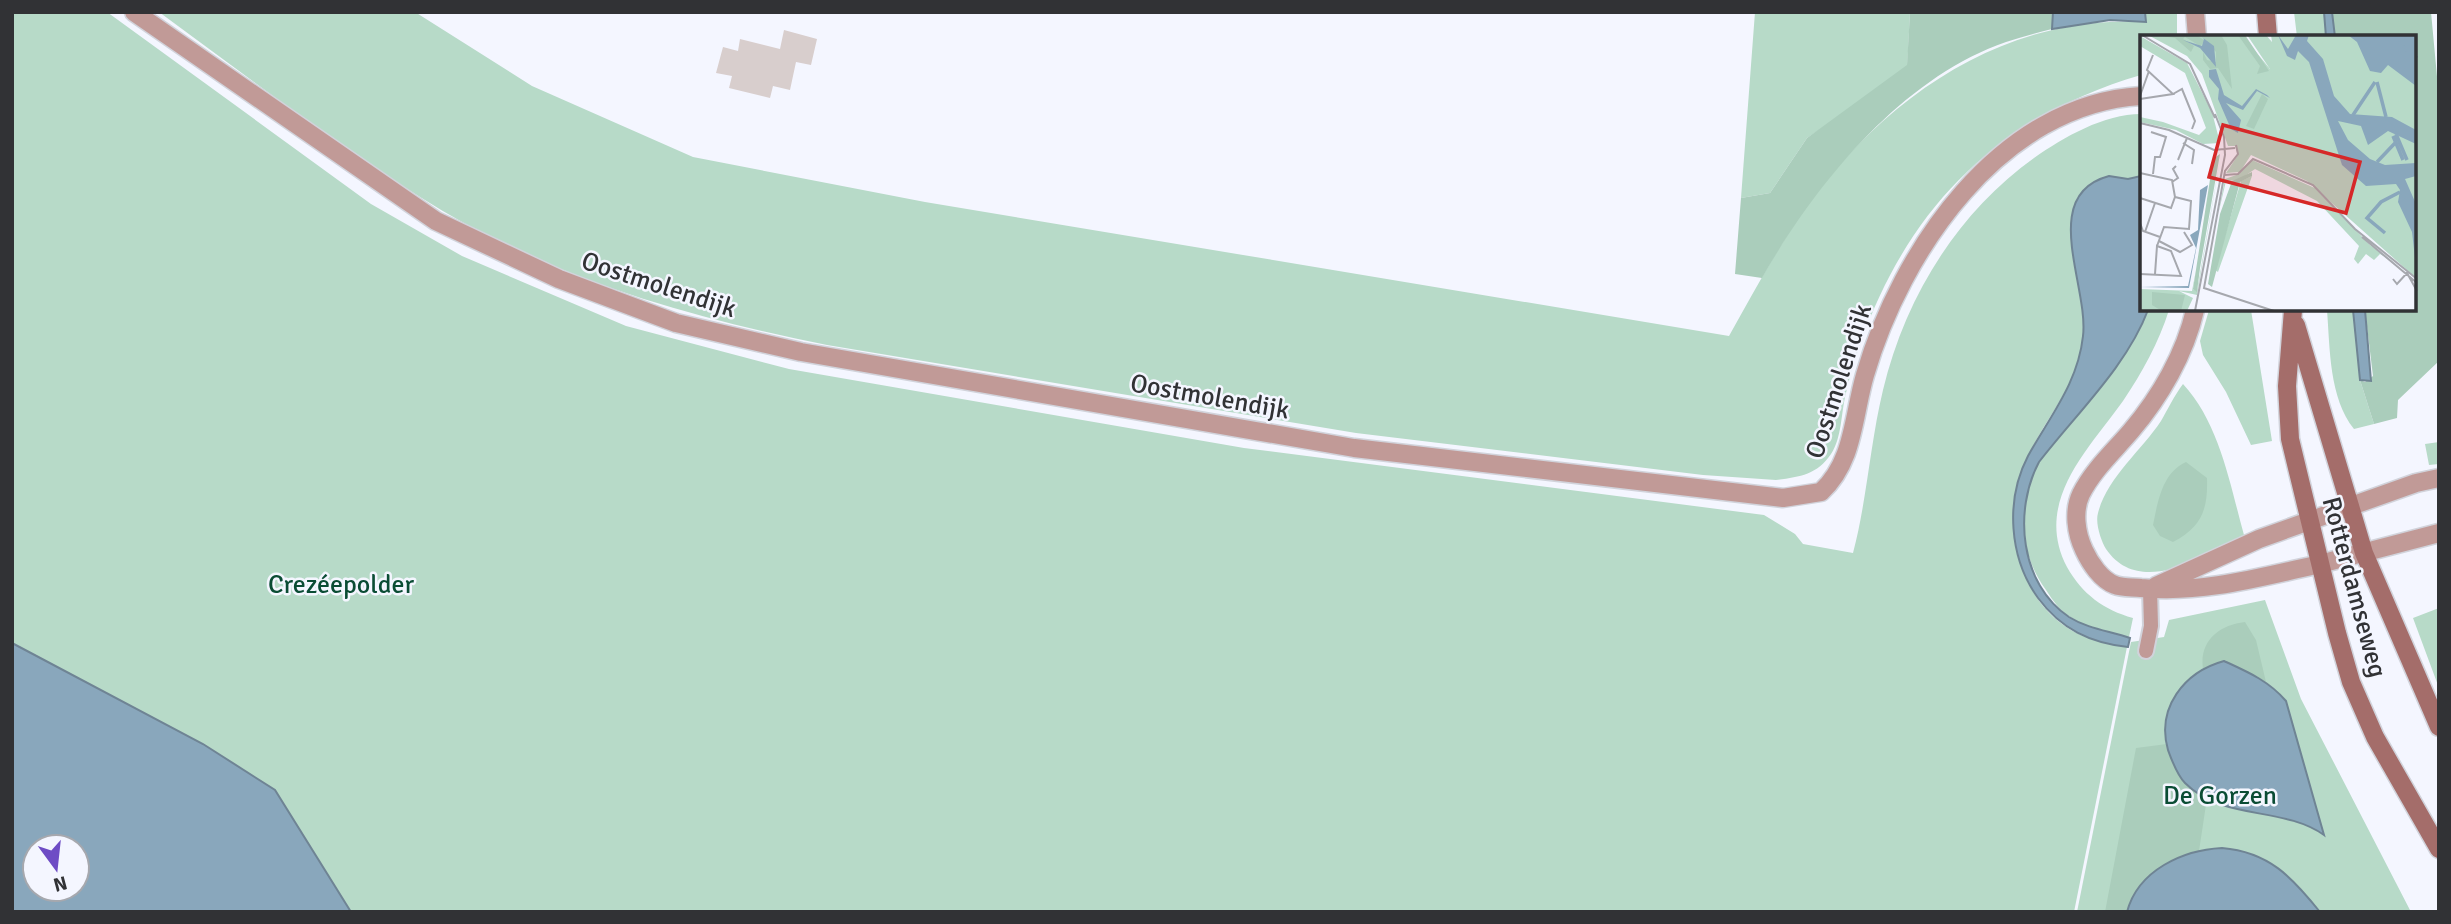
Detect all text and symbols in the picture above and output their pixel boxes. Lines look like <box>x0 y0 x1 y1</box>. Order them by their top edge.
inset map <box>2140 35 2416 312</box>
street label: Oostmolendijk <box>577 245 740 325</box>
street label: Oostmolendijk <box>1799 300 1879 463</box>
street label: Oostmolendijk <box>1128 367 1292 427</box>
street label: Rotterdamseweg <box>2315 493 2394 681</box>
park label: Crezéepolder <box>268 569 415 601</box>
park label: De Gorzen <box>2163 780 2277 812</box>
north arrow <box>21 833 91 903</box>
text: N <box>51 870 70 897</box>

